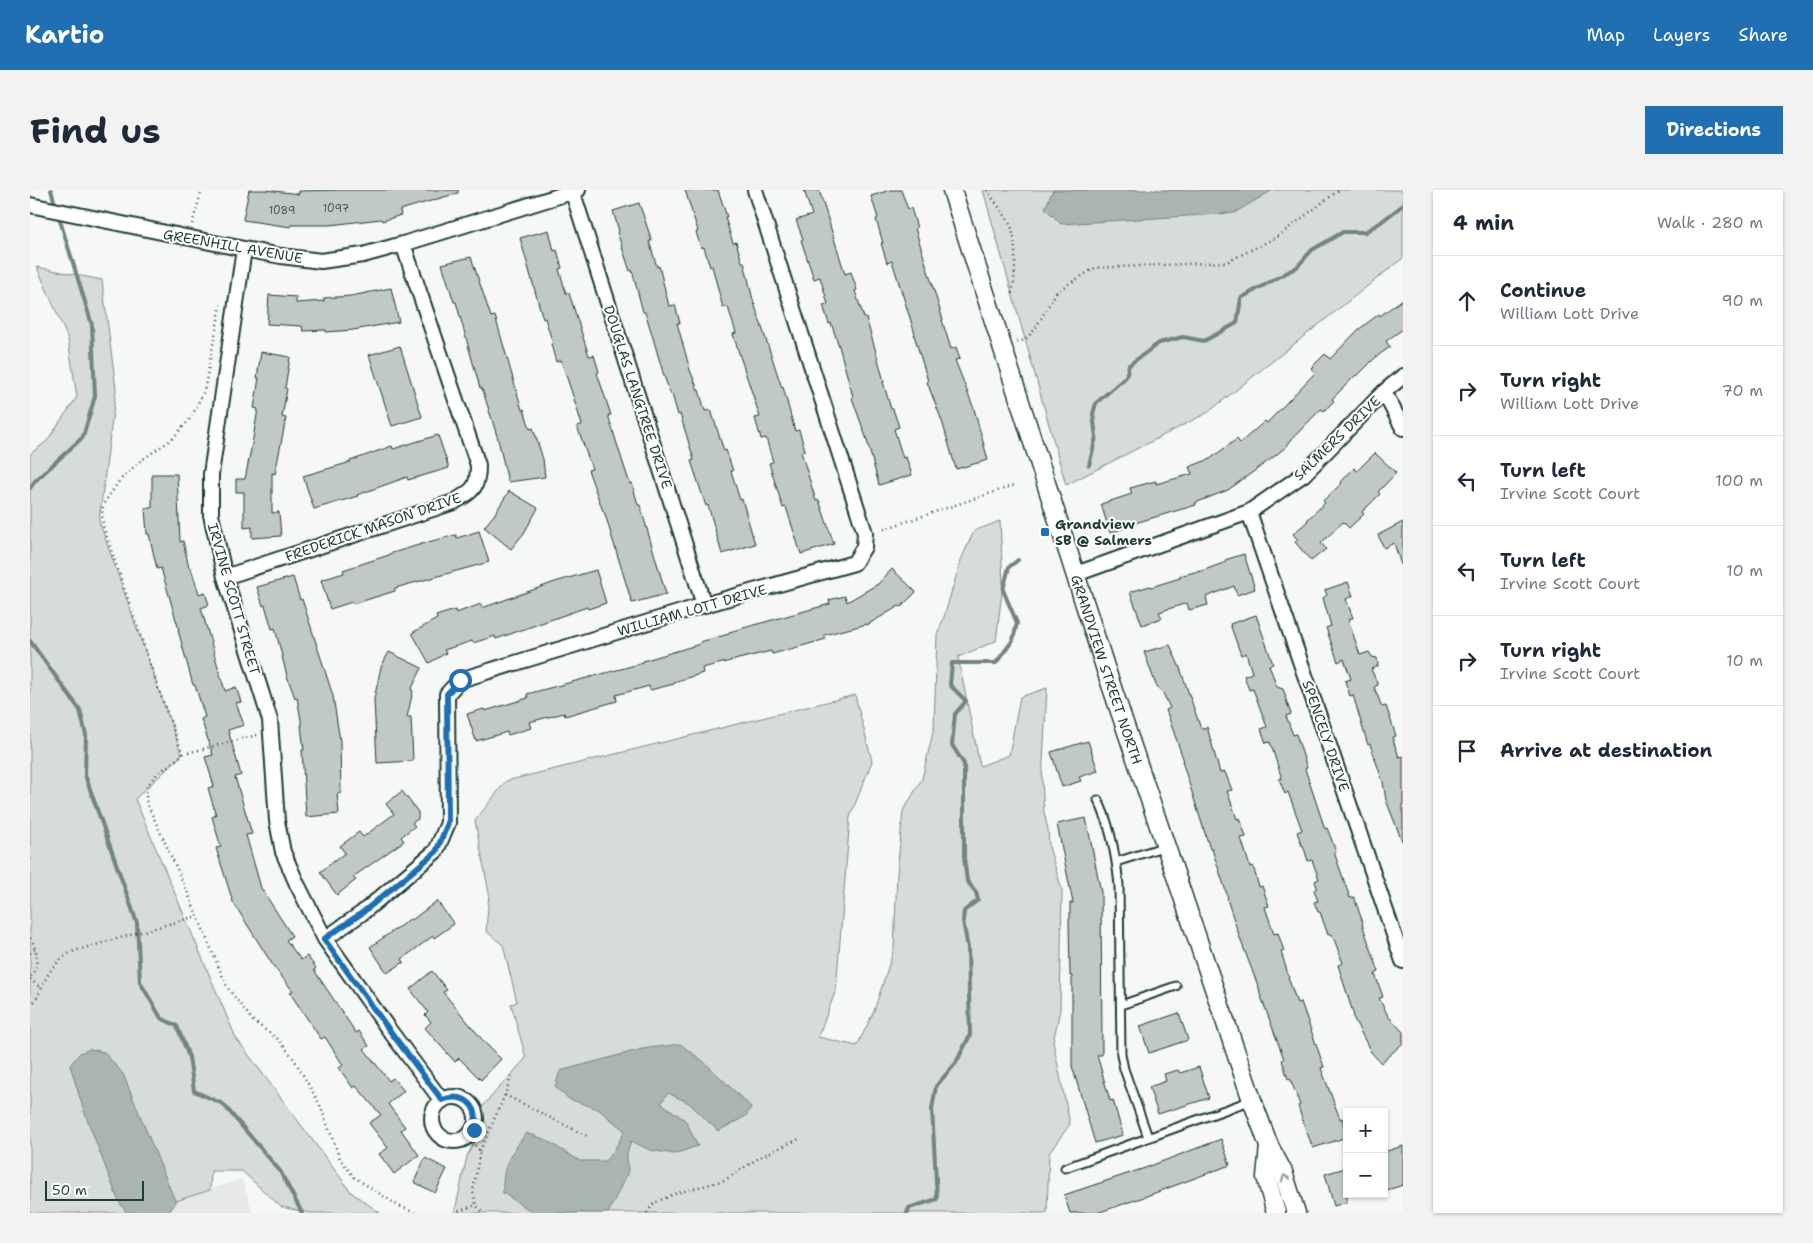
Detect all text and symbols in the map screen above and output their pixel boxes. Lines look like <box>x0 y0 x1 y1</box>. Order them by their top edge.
text: Kartio <box>25 19 104 51</box>
text: Map <box>1587 23 1625 47</box>
text: Layers <box>1653 23 1710 47</box>
text: Share <box>1738 23 1788 47</box>
button: Directions <box>1645 106 1783 154</box>
text: Find us <box>30 107 161 154</box>
house number: 1097 <box>323 201 350 216</box>
house number: 1089 <box>269 203 295 218</box>
text: 4 min <box>1453 209 1514 237</box>
text: Walk · 280 m <box>1657 212 1763 233</box>
street label: GREENHILL AVENUE <box>162 225 304 267</box>
text: Continue <box>1500 278 1586 303</box>
icon: ahead <box>1453 287 1481 315</box>
text: 90 m <box>1722 290 1763 311</box>
street label: DOUGLAS LANGTREE DRIVE <box>600 303 676 491</box>
text: William Lott Drive <box>1500 303 1639 324</box>
text: Turn right <box>1500 368 1601 393</box>
icon: right <box>1453 377 1481 405</box>
text: 70 m <box>1722 380 1763 401</box>
street label: SALMERS DRIVE <box>1290 392 1385 484</box>
text: William Lott Drive <box>1500 393 1639 414</box>
text: Turn left <box>1500 458 1586 483</box>
icon: left <box>1453 467 1481 495</box>
text: 100 m <box>1715 470 1763 491</box>
text: Irvine Scott Court <box>1500 483 1640 504</box>
street label: FREDERICK MASON DRIVE <box>283 488 463 566</box>
place label: Grandview SB @ Salmers <box>1055 515 1152 549</box>
street label: IRVINE SCOTT STREET <box>204 521 264 677</box>
marker: Grandview SB @ Salmers <box>1039 526 1051 538</box>
text: Turn left <box>1500 548 1586 573</box>
icon: left <box>1453 557 1481 585</box>
text: 10 m <box>1726 560 1763 581</box>
street label: GRANDVIEW STREET NORTH <box>1067 573 1146 767</box>
text: Irvine Scott Court <box>1500 573 1640 594</box>
street label: WILLIAM LOTT DRIVE <box>615 580 769 640</box>
text: Turn right <box>1500 638 1601 663</box>
icon: right <box>1453 647 1481 675</box>
text: 10 m <box>1726 650 1763 671</box>
text: Irvine Scott Court <box>1500 663 1640 684</box>
route start <box>449 669 472 692</box>
street label: SPENCELY DRIVE <box>1299 678 1354 794</box>
icon: arrive <box>1453 737 1481 765</box>
text: Arrive at destination <box>1500 738 1712 763</box>
map controls <box>1343 1108 1388 1198</box>
button: + <box>1343 1108 1388 1153</box>
route end <box>463 1119 486 1142</box>
button: − <box>1343 1153 1388 1198</box>
one-way arrow <box>1280 1174 1290 1183</box>
scale bar <box>45 1178 144 1201</box>
text: 50 m <box>52 1181 87 1199</box>

